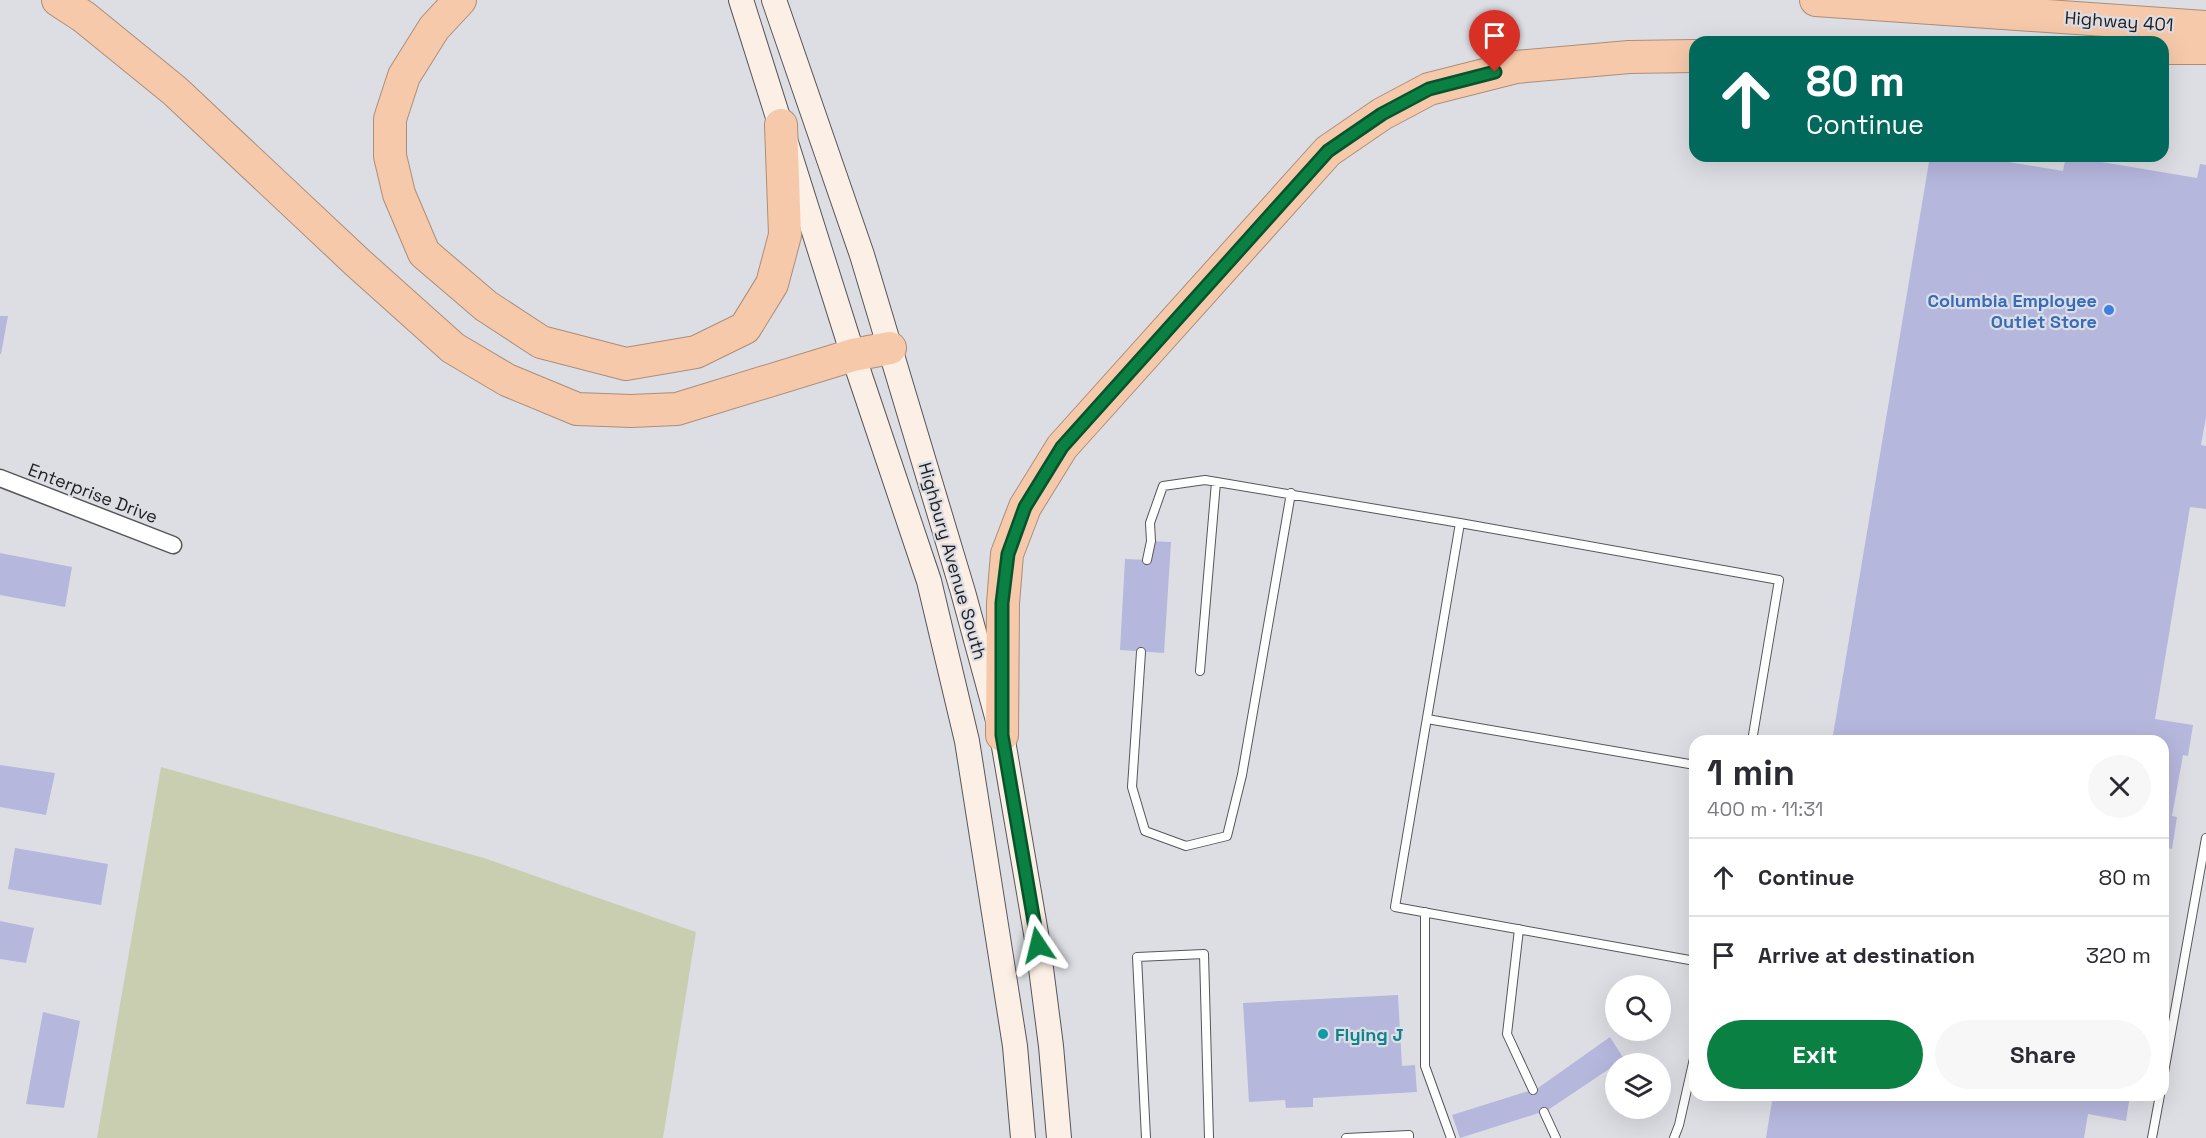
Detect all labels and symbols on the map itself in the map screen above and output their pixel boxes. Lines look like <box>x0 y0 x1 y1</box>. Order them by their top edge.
street label: Highway 401 <box>2064 6 2174 36</box>
pin <box>1469 10 1520 72</box>
place label: Columbia Employee Outlet Store <box>1927 289 2097 333</box>
marker: Columbia Employee Outlet Store <box>2102 303 2116 317</box>
street label: Enterprise Drive <box>25 458 161 528</box>
street label: Highbury Avenue South <box>914 460 992 662</box>
position arrow <box>1006 913 1070 977</box>
place label: Flying J <box>1335 1023 1403 1046</box>
marker: Flying J <box>1316 1027 1330 1041</box>

